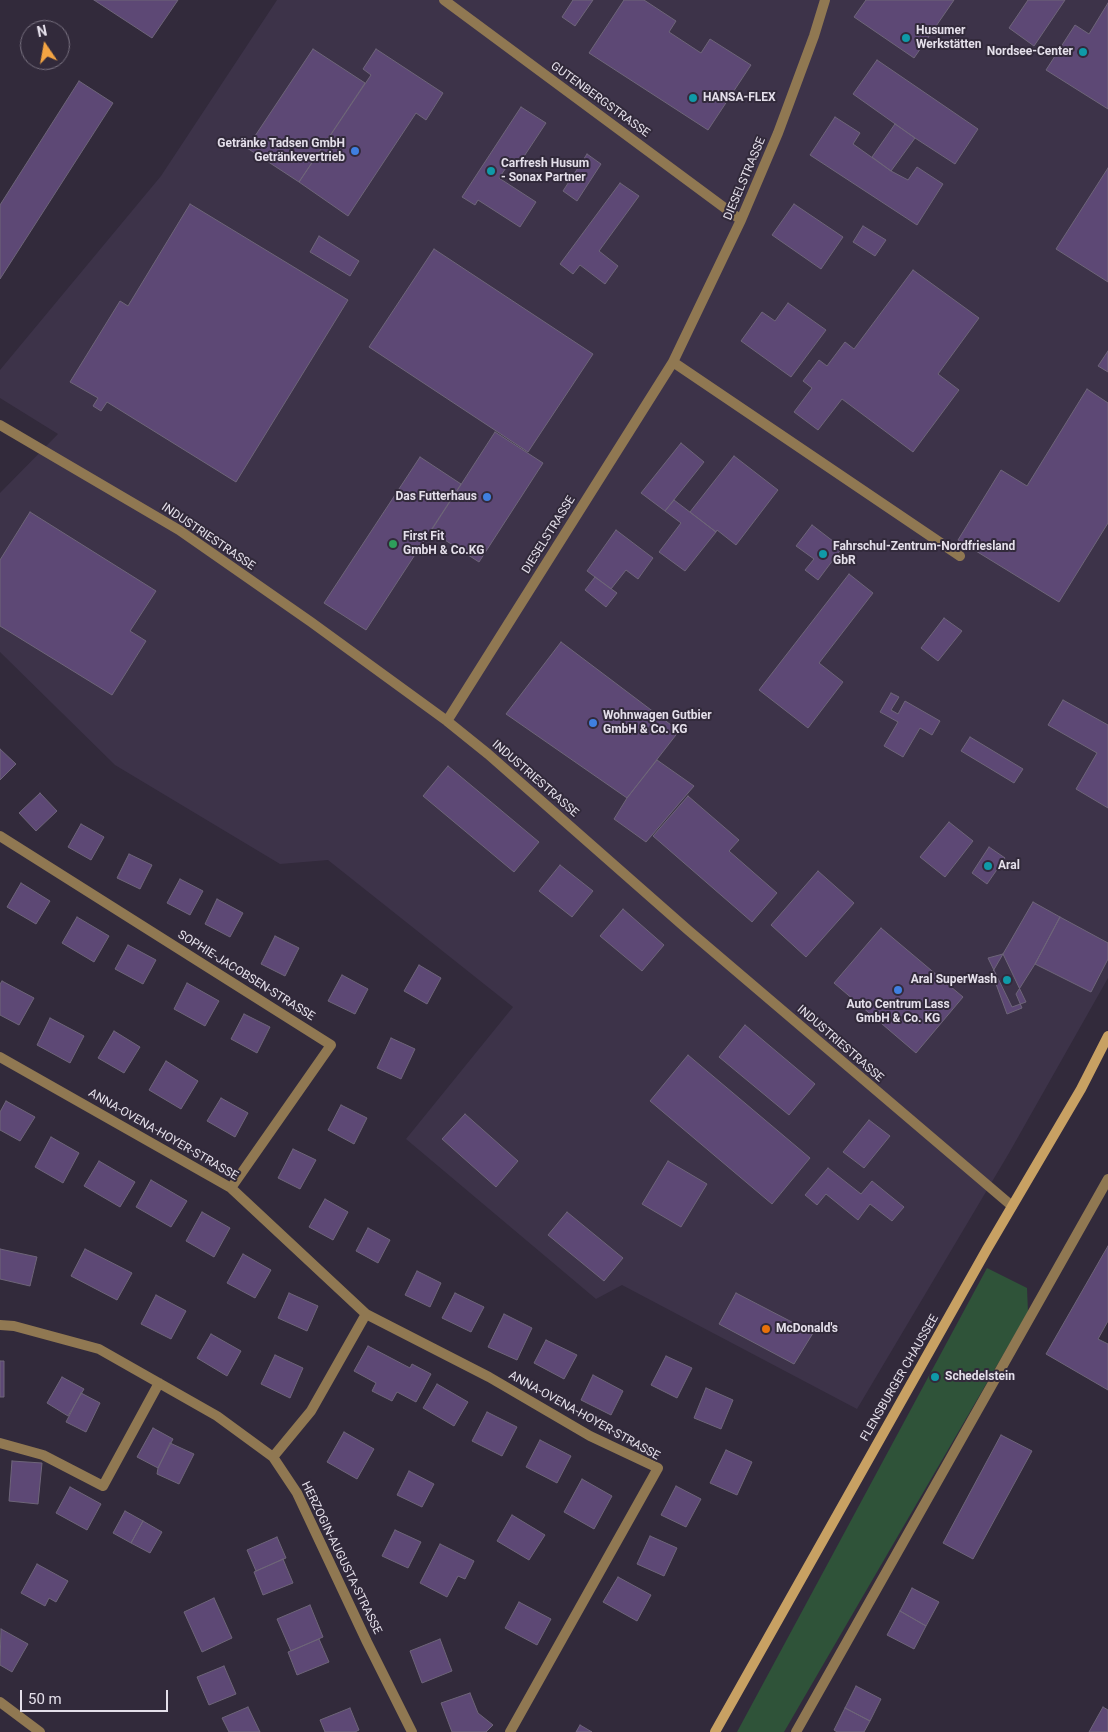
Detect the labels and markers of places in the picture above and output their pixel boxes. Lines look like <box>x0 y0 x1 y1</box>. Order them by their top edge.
place label: Husumer Werkstätten <box>916 24 982 52</box>
marker: Husumer Werkstätten <box>900 32 912 44</box>
place label: Nordsee-Center <box>987 45 1073 59</box>
marker: Nordsee-Center <box>1077 46 1089 58</box>
place label: HANSA-FLEX <box>703 91 776 105</box>
marker: HANSA-FLEX <box>687 92 699 104</box>
place label: Getränke Tadsen GmbH Getränkevertrieb <box>217 137 345 165</box>
marker: Getränke Tadsen GmbH Getränkevertrieb <box>349 145 361 157</box>
place label: Carfresh Husum - Sonax Partner <box>501 157 589 185</box>
marker: Carfresh Husum - Sonax Partner <box>485 165 497 177</box>
place label: Das Futterhaus <box>395 490 477 504</box>
marker: Das Futterhaus <box>481 491 493 503</box>
place label: First Fit GmbH & Co.KG <box>403 530 484 558</box>
marker: First Fit GmbH & Co.KG <box>387 538 399 550</box>
place label: Fahrschul-Zentrum-Nordfriesland GbR <box>833 540 1015 568</box>
marker: Fahrschul-Zentrum-Nordfriesland GbR <box>817 548 829 560</box>
place label: Wohnwagen Gutbier GmbH & Co. KG <box>603 709 712 737</box>
marker: Wohnwagen Gutbier GmbH & Co. KG <box>587 717 599 729</box>
place label: Aral <box>998 859 1020 873</box>
marker: Aral <box>982 860 994 872</box>
place label: Aral SuperWash <box>911 973 997 987</box>
marker: Aral SuperWash <box>1001 974 1013 986</box>
marker: Auto Centrum Lass GmbH & Co. KG <box>892 984 904 996</box>
place label: Auto Centrum Lass GmbH & Co. KG <box>846 998 950 1026</box>
place label: McDonald's <box>776 1322 838 1336</box>
marker: McDonald's <box>760 1323 772 1335</box>
place label: Schedelstein <box>945 1370 1015 1384</box>
marker: Schedelstein <box>929 1371 941 1383</box>

